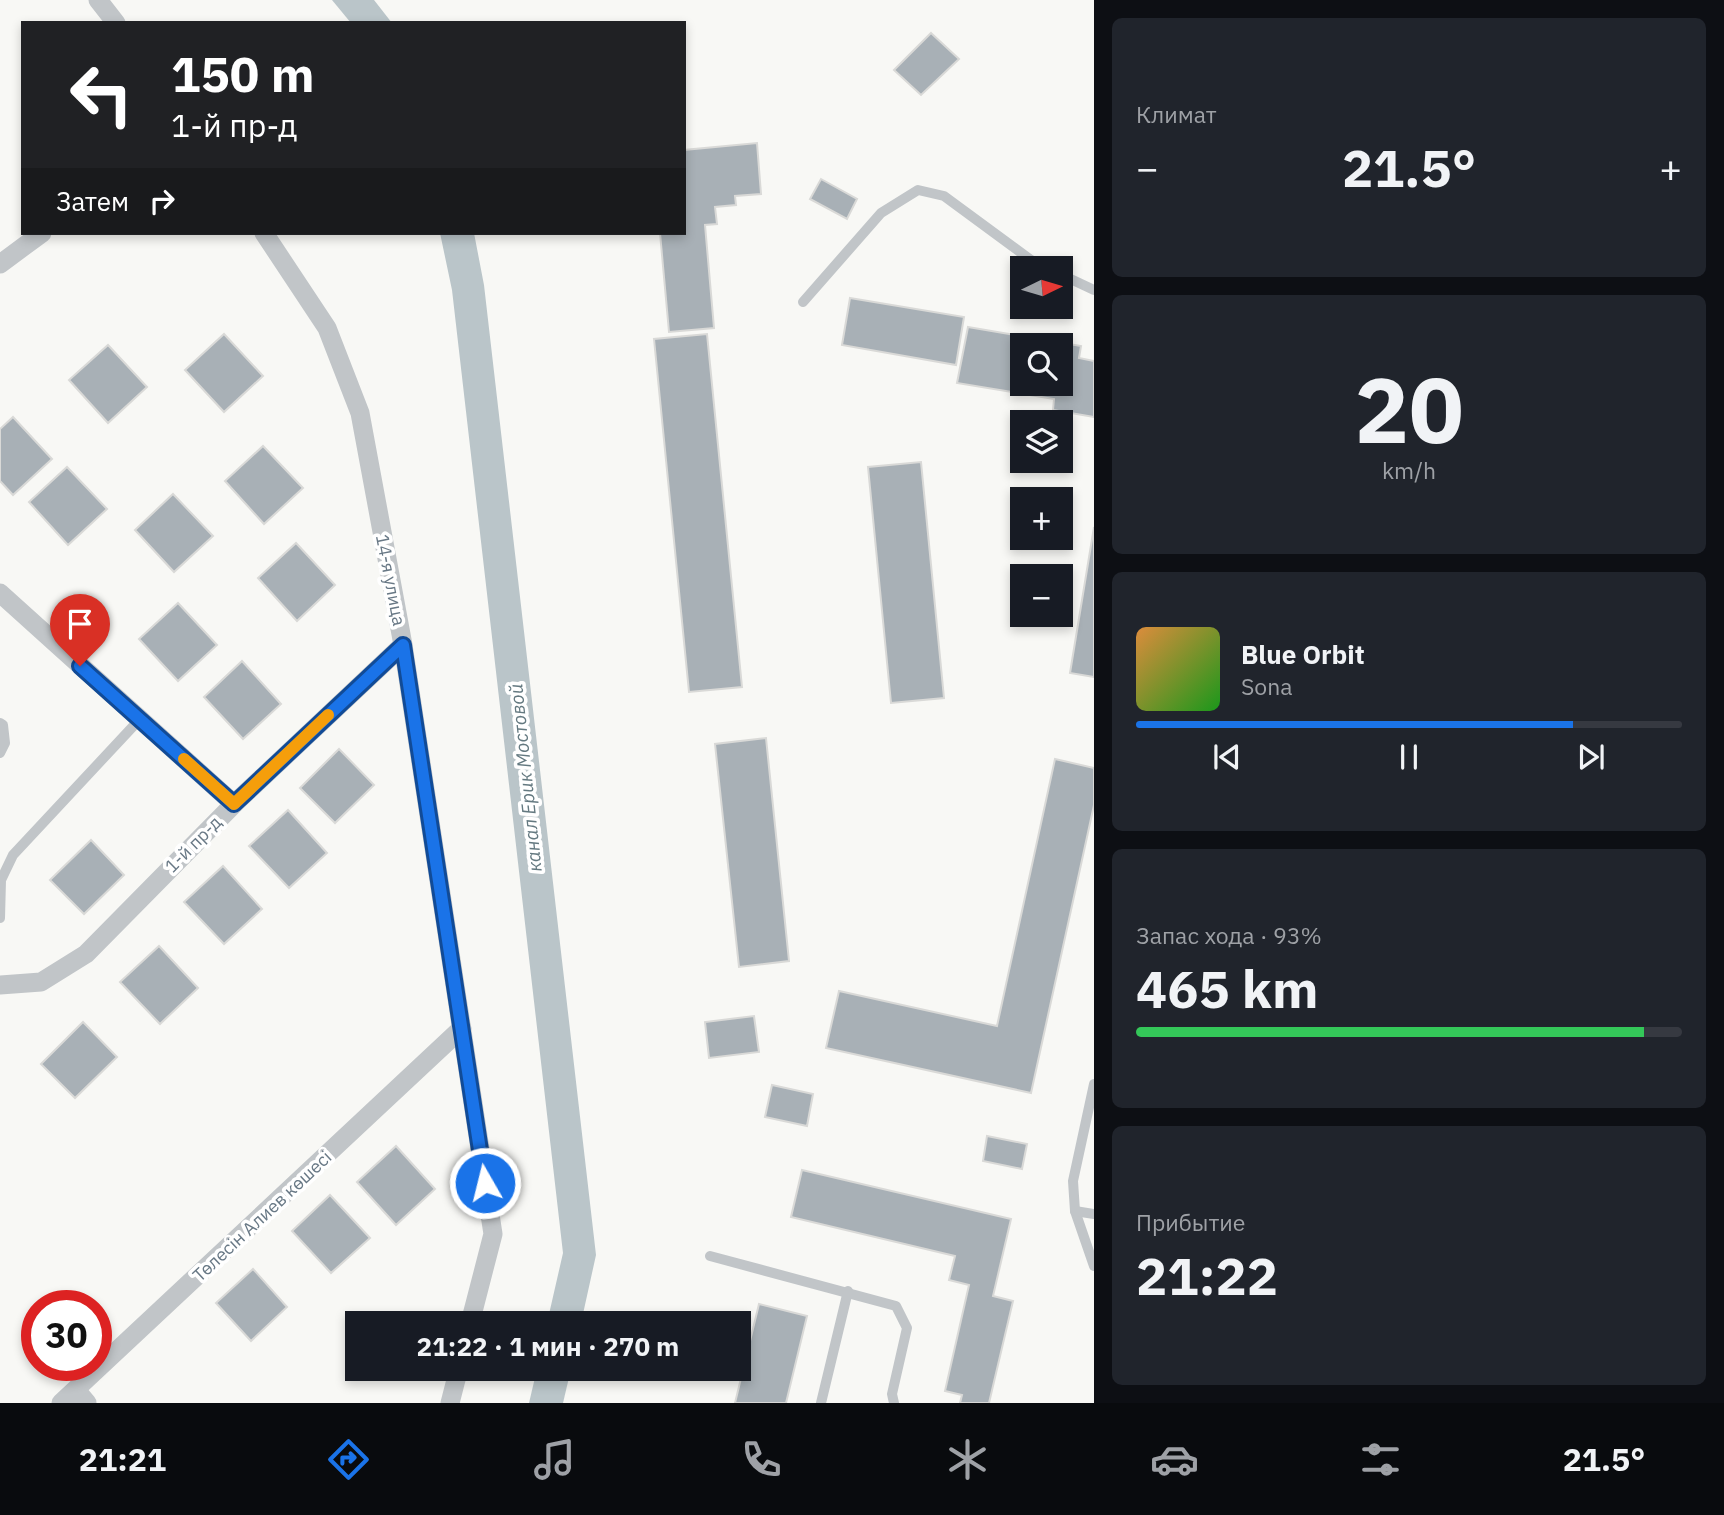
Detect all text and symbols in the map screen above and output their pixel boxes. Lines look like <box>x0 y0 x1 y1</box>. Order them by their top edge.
text: 150 m <box>171 42 315 105</box>
icon: left <box>56 49 147 140</box>
text: Климат <box>1136 99 1217 129</box>
text: 1-й пр-д <box>171 104 297 146</box>
text: 21.5° <box>1342 134 1476 201</box>
text: − <box>1136 143 1159 192</box>
text: + <box>1659 143 1682 192</box>
icon: right <box>143 182 181 220</box>
text: Затем <box>56 184 129 218</box>
north arrow <box>1010 256 1073 318</box>
map controls <box>1010 256 1073 627</box>
button: search <box>1010 333 1073 396</box>
text: 20 <box>1354 350 1464 468</box>
button: layers <box>1010 410 1073 473</box>
text: km/h <box>1382 455 1436 485</box>
button: + <box>1010 487 1073 550</box>
street label: 14-я улица <box>371 532 411 628</box>
button: − <box>1010 564 1073 627</box>
pin <box>50 594 110 666</box>
icon: arrive <box>61 605 99 643</box>
text: Blue Orbit <box>1241 637 1365 671</box>
text: Sona <box>1241 671 1293 701</box>
water label: канал Ерик Мостовой <box>503 683 547 873</box>
icon: previous <box>1208 738 1246 776</box>
icon: pause <box>1390 738 1428 776</box>
icon: next <box>1572 738 1610 776</box>
street label: 1-й пр-д <box>160 811 226 877</box>
text: Запас хода · 93% <box>1136 920 1322 950</box>
text: 465 km <box>1136 955 1318 1022</box>
street label: Төлесін Алиев көшесі <box>188 1146 336 1286</box>
position arrow <box>448 1146 522 1220</box>
text: Прибытие <box>1136 1207 1245 1237</box>
text: 21:22 <box>1136 1242 1278 1309</box>
speed limit sign: 30 <box>21 1290 112 1381</box>
text: 21:22 · 1 мин · 270 m <box>417 1329 679 1363</box>
icon: directions <box>324 1435 373 1484</box>
icon: music <box>530 1435 579 1484</box>
icon: phone <box>737 1435 786 1484</box>
icon: climate <box>943 1435 992 1484</box>
icon: car <box>1150 1435 1199 1484</box>
icon: filters <box>1356 1435 1405 1484</box>
text: 21:21 <box>79 1438 166 1480</box>
text: 21.5° <box>1563 1438 1645 1480</box>

